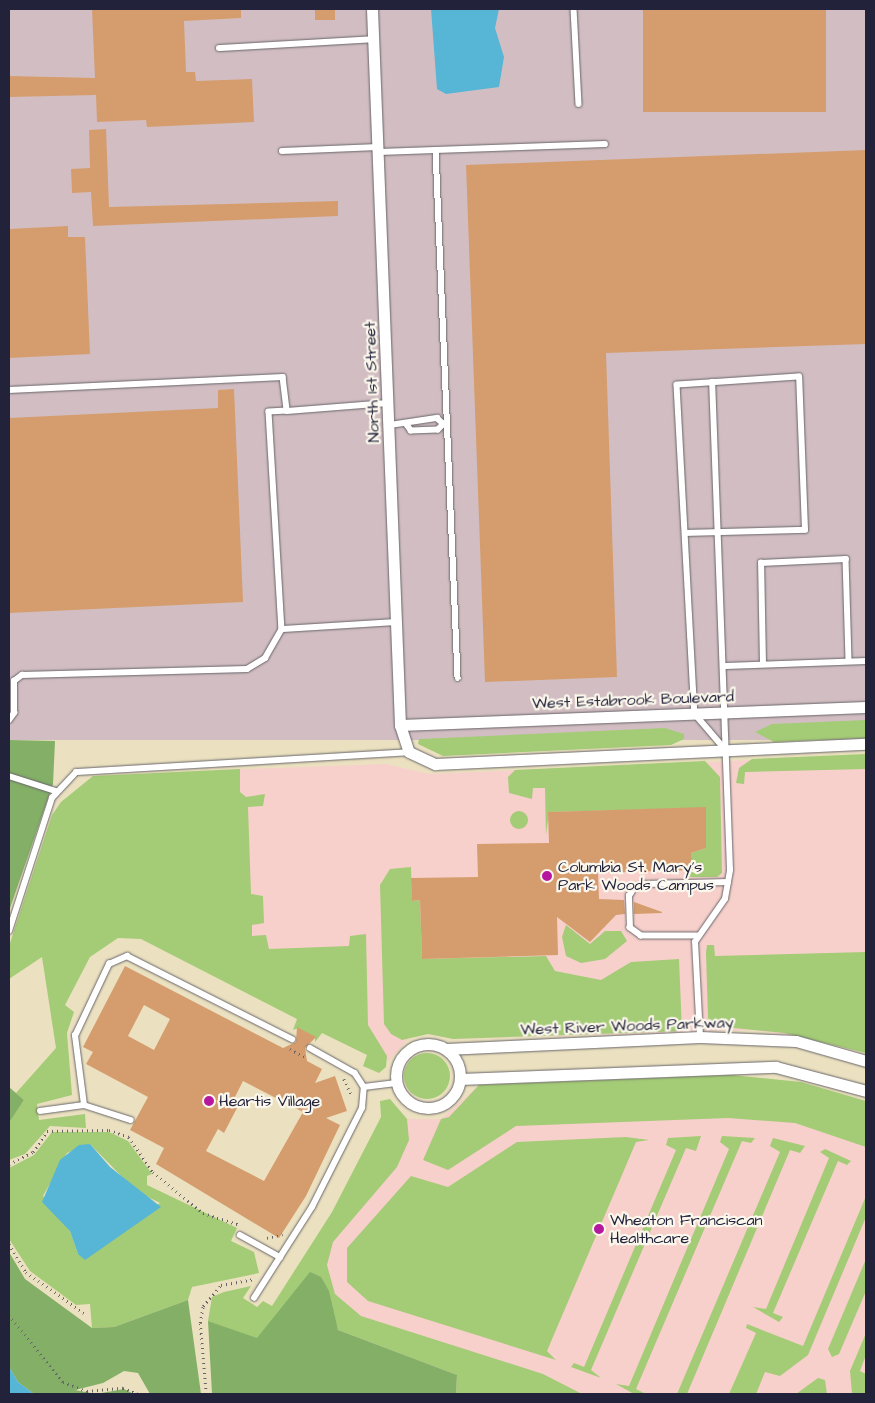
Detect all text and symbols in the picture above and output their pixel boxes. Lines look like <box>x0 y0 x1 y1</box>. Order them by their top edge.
street label: North 1st Street <box>360 321 384 443</box>
street label: West Estabrook Boulevard <box>532 687 734 713</box>
place label: Columbia St. Mary's Park Woods Campus <box>558 857 714 895</box>
marker: Columbia St. Mary's Park Woods Campus <box>540 869 554 883</box>
street label: West River Woods Parkway <box>520 1013 734 1039</box>
place label: Heartis Village <box>219 1091 320 1111</box>
marker: Heartis Village <box>203 1095 215 1107</box>
place label: Wheaton Franciscan Healthcare <box>610 1210 763 1248</box>
marker: Wheaton Franciscan Healthcare <box>592 1222 606 1236</box>

